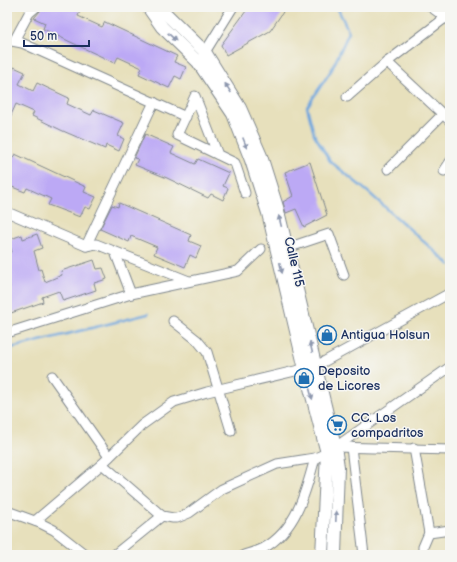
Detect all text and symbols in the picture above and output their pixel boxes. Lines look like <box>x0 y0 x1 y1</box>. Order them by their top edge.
scale bar <box>24 22 89 48</box>
text: 50 m <box>30 29 57 44</box>
one-way arrow <box>167 33 177 42</box>
one-way arrow <box>224 82 231 94</box>
one-way arrow <box>242 138 248 150</box>
one-way arrow <box>277 215 283 227</box>
street label: Calle 115 <box>280 235 308 289</box>
one-way arrow <box>279 262 285 274</box>
shop icon: Antigua Holsun <box>316 324 338 346</box>
place label: Antigua Holsun <box>341 327 430 343</box>
one-way arrow <box>308 341 314 353</box>
place label: Deposito de Licores <box>318 363 381 394</box>
shop icon: Deposito de Licores <box>293 367 315 389</box>
one-way arrow <box>309 388 315 401</box>
place label: CC. Los compadritos <box>351 410 424 441</box>
supermarket icon: CC. Los compadritos <box>326 414 348 436</box>
one-way arrow <box>333 510 340 522</box>

